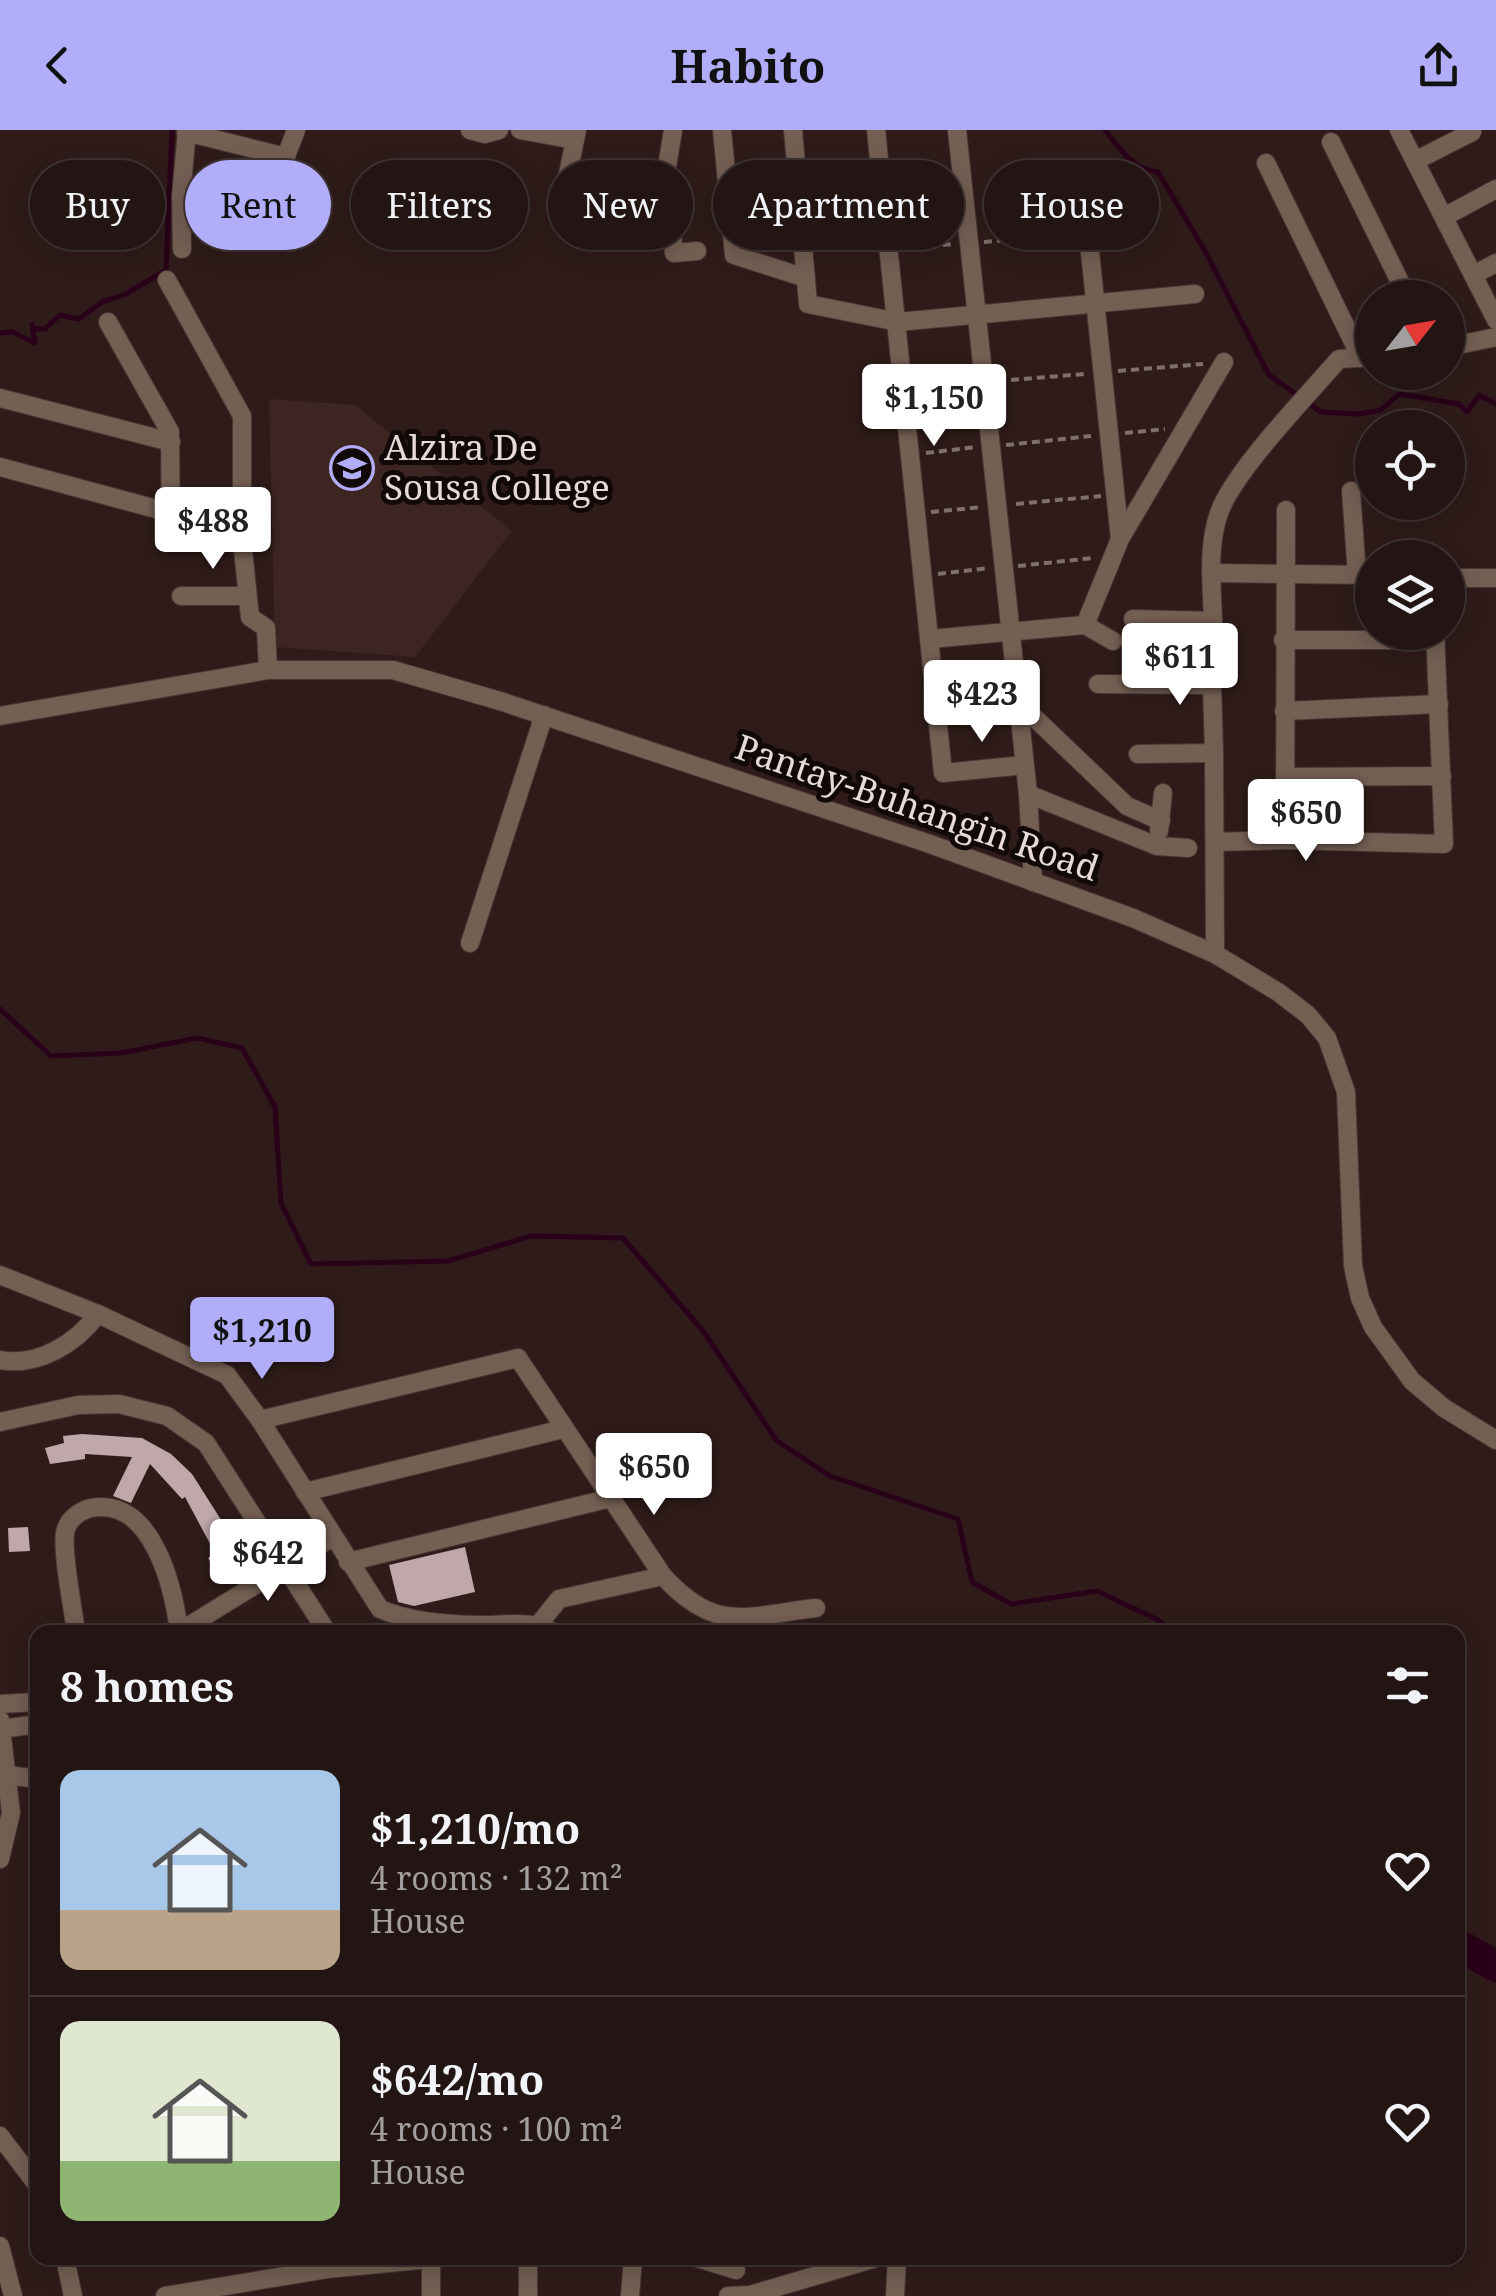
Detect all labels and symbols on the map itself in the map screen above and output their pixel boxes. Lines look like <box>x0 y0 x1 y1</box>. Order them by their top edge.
north arrow <box>1355 280 1465 390</box>
pin: $1,150 <box>853 364 1015 449</box>
place label: Alzira De Sousa College <box>384 423 610 510</box>
school or university icon: Alzira De Sousa College <box>329 445 375 491</box>
pin: $488 <box>154 487 272 572</box>
pin: $611 <box>1121 623 1239 708</box>
pin: $423 <box>923 660 1041 745</box>
street label: Pantay-Buhangin Road <box>730 722 1105 891</box>
pin: $650 <box>1247 779 1365 864</box>
pin: $1,210 <box>181 1297 343 1382</box>
pin: $650 <box>595 1433 713 1518</box>
pin: $642 <box>209 1519 327 1604</box>

